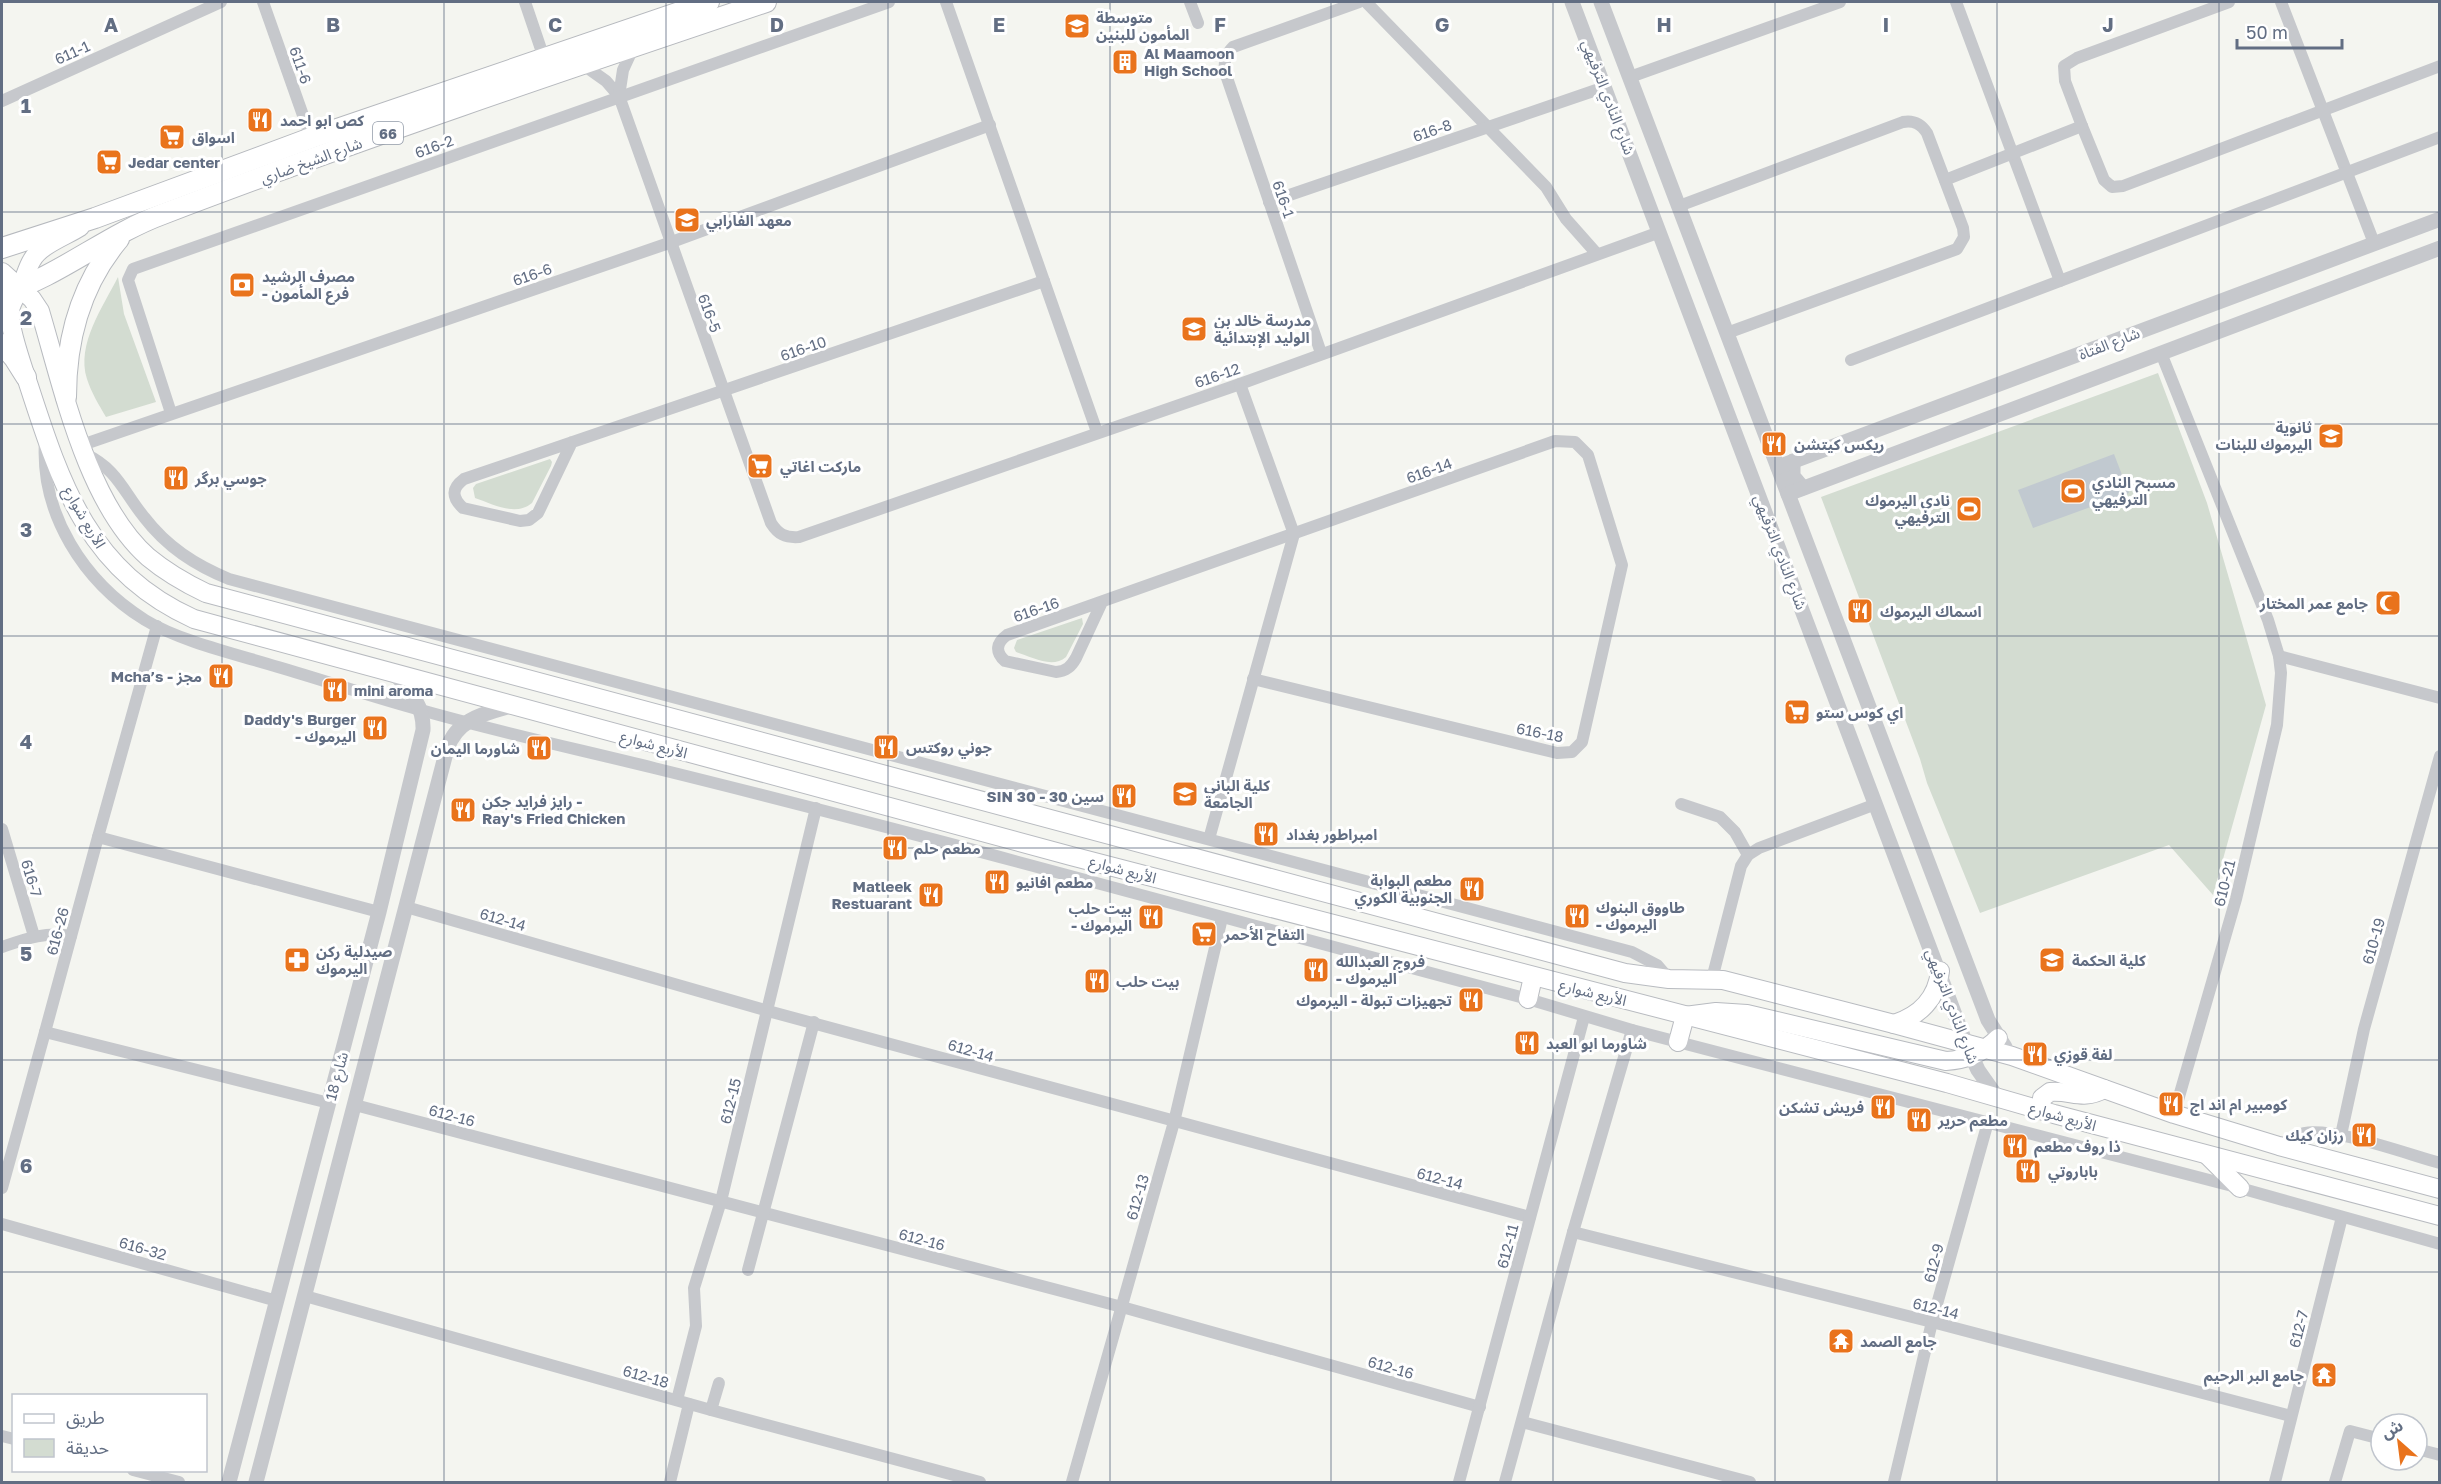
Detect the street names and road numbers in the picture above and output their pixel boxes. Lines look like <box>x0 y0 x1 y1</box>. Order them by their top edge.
street label: 611-1 <box>52 36 92 68</box>
street label: شارع النادي الترفيهي <box>1575 37 1639 159</box>
street label: 611-6 <box>286 44 316 86</box>
street label: 616-8 <box>1410 115 1454 145</box>
road number: 66 <box>373 122 403 144</box>
street label: 616-2 <box>412 131 456 161</box>
street label: شارع الشيخ ضاري <box>258 133 366 191</box>
street label: 616-1 <box>1269 178 1299 220</box>
street label: 616-6 <box>510 259 554 289</box>
street label: 616-5 <box>695 291 725 335</box>
street label: شارع الفتاة <box>2076 323 2144 367</box>
street label: 616-10 <box>778 332 828 364</box>
street label: 616-12 <box>1192 359 1242 391</box>
street label: 616-14 <box>1404 453 1454 487</box>
street label: الأربع شوارع <box>57 483 110 553</box>
street label: شارع النادي الترفيهي <box>1747 492 1811 614</box>
street label: 616-16 <box>1011 593 1061 625</box>
street label: 616-18 <box>1515 719 1565 745</box>
street label: الأربع شوارع <box>617 726 689 765</box>
street label: الأربع شوارع <box>1086 851 1158 890</box>
street label: 616-7 <box>18 857 46 899</box>
street label: 610-21 <box>2210 858 2238 908</box>
street label: 612-14 <box>478 904 528 934</box>
street label: 616-26 <box>42 905 72 957</box>
street label: 610-19 <box>2358 916 2388 966</box>
street label: شارع النادي الترفيهي <box>1919 946 1983 1068</box>
street label: الأربع شوارع <box>1557 975 1628 1013</box>
street label: 612-14 <box>946 1035 996 1065</box>
street label: شارع 18 <box>321 1050 355 1103</box>
street label: 612-15 <box>716 1076 744 1126</box>
street label: الأربع شوارع <box>2026 1098 2098 1138</box>
street label: 612-16 <box>427 1100 477 1130</box>
street label: 612-14 <box>1415 1163 1465 1193</box>
street label: 612-13 <box>1122 1172 1152 1222</box>
street label: 612-11 <box>1492 1222 1522 1270</box>
street label: 612-16 <box>897 1224 947 1254</box>
street label: 616-32 <box>117 1233 169 1263</box>
street label: 612-9 <box>1919 1241 1947 1285</box>
street label: 612-14 <box>1911 1294 1961 1322</box>
street label: 612-7 <box>2285 1308 2311 1350</box>
street label: 612-16 <box>1366 1352 1416 1382</box>
street label: 612-18 <box>621 1361 671 1391</box>

